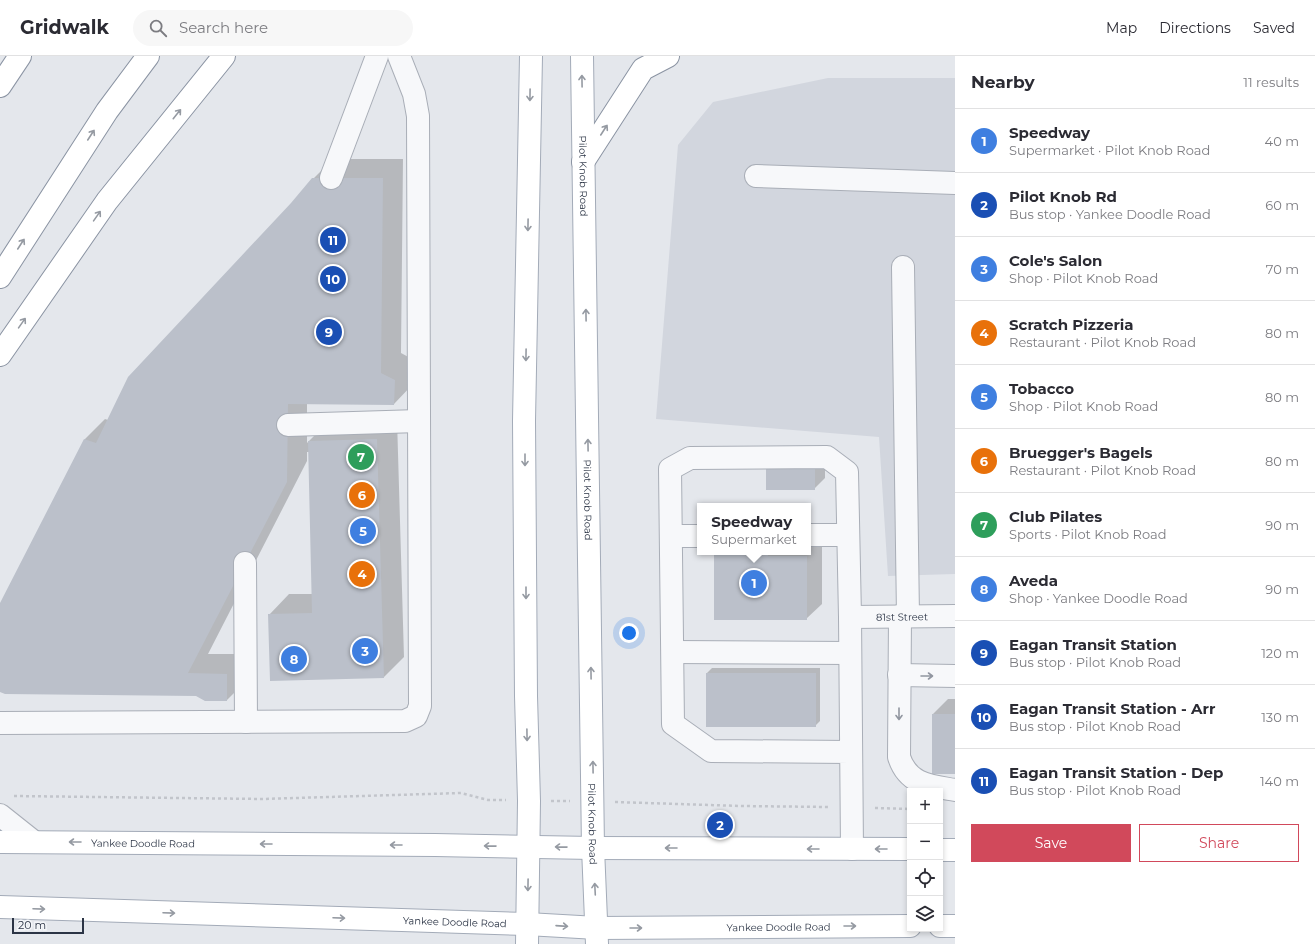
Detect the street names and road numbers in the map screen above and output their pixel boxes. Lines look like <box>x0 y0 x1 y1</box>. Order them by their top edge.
street label: Pilot Knob Road <box>577 135 591 217</box>
street label: Pilot Knob Road <box>581 459 595 541</box>
street label: 81st Street <box>876 610 928 623</box>
street label: Pilot Knob Road <box>586 783 600 865</box>
street label: Yankee Doodle Road <box>91 836 195 850</box>
street label: Yankee Doodle Road <box>403 913 507 930</box>
street label: Yankee Doodle Road <box>727 920 831 934</box>

